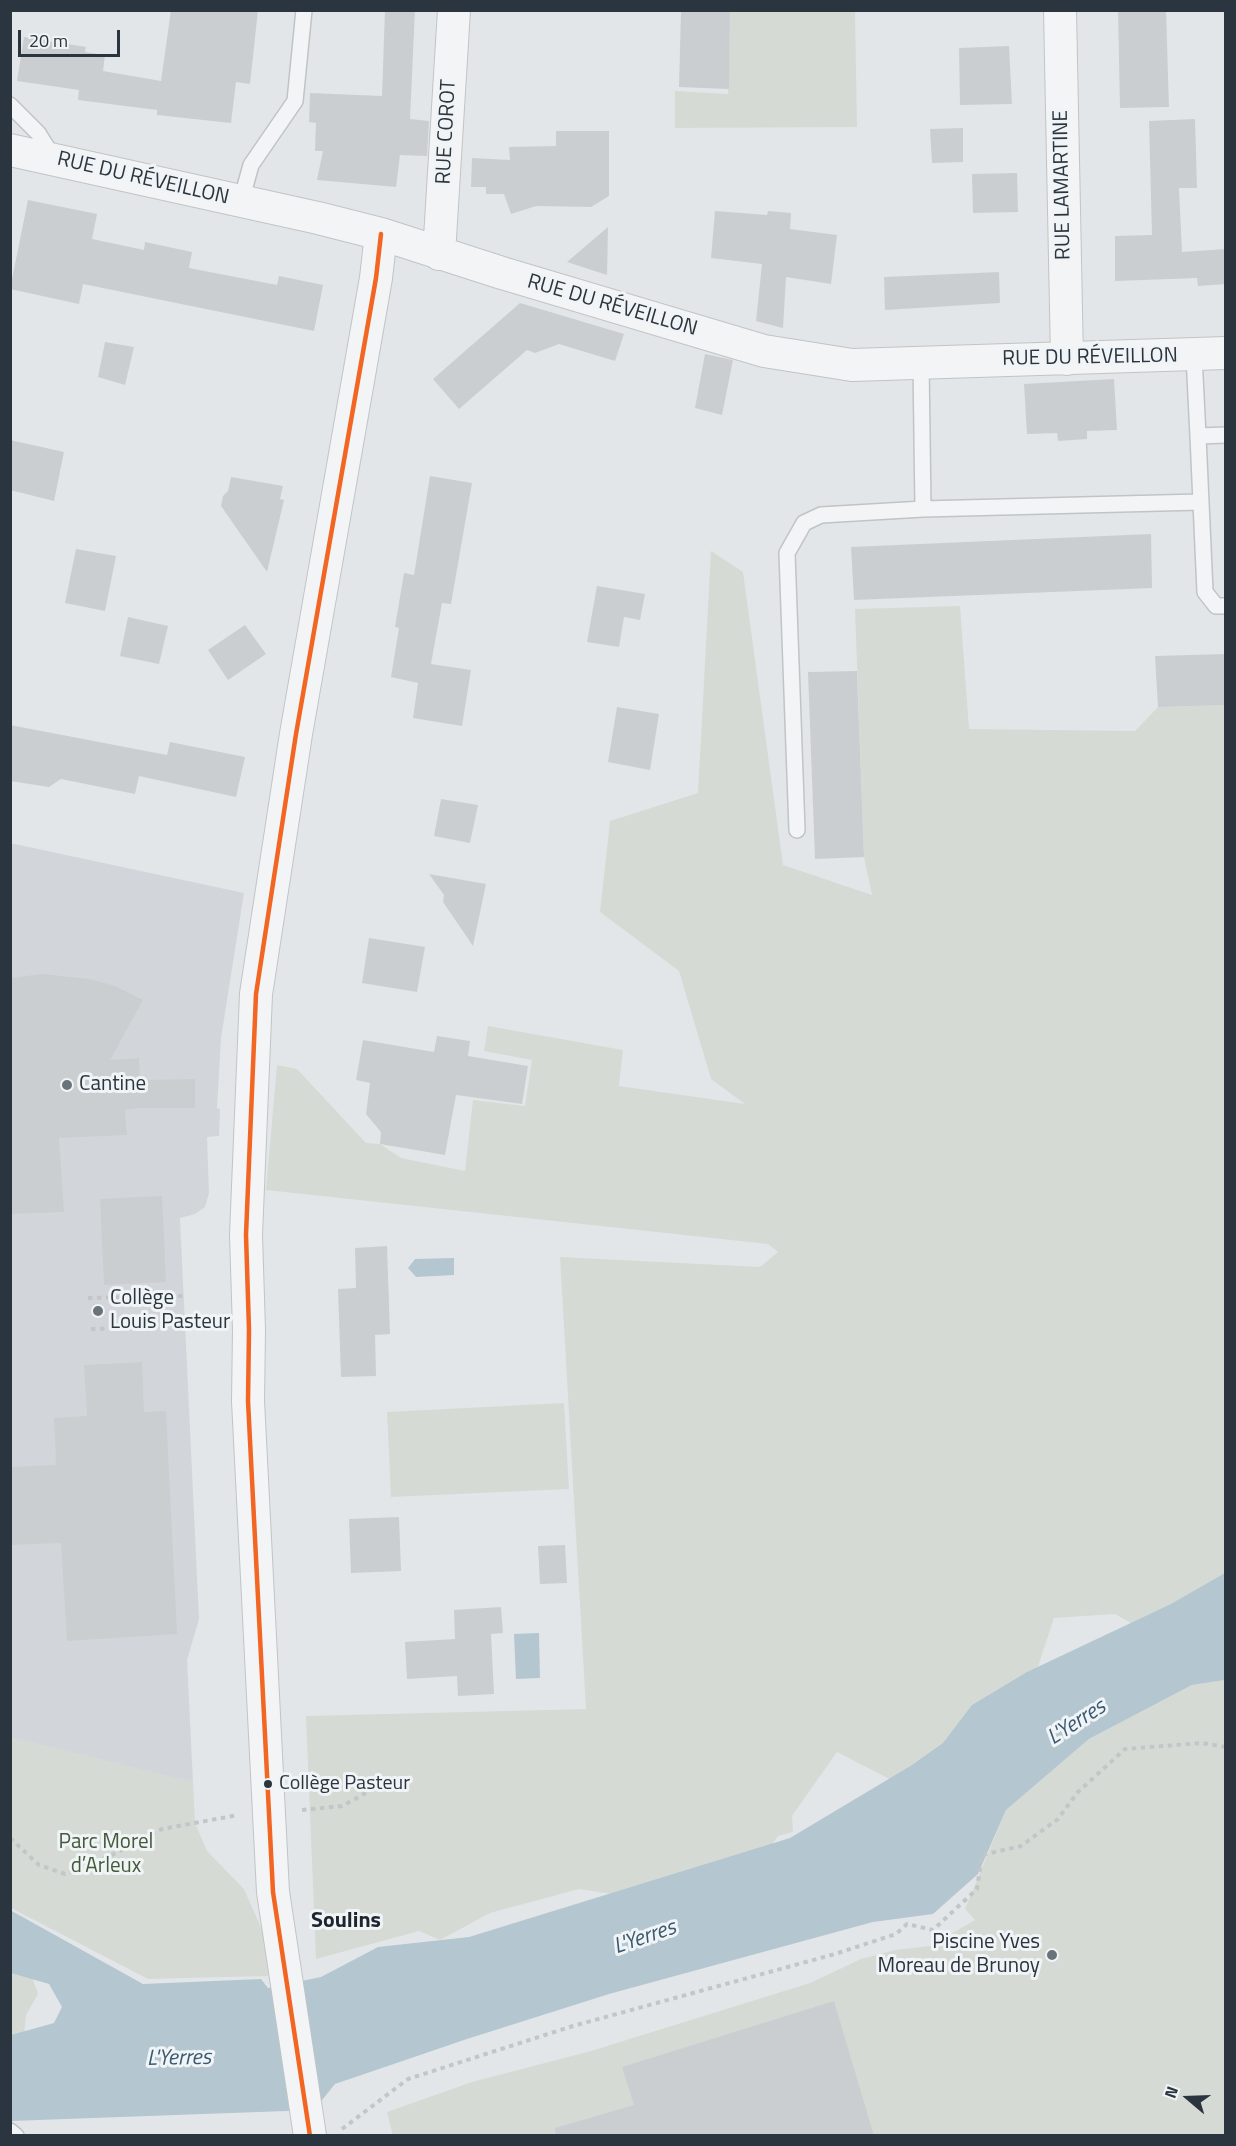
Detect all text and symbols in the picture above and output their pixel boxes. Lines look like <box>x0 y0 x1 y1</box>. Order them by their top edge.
scale bar <box>21 18 123 56</box>
text: 20 m <box>29 27 68 54</box>
street label: RUE COROT <box>432 79 462 185</box>
street label: RUE LAMARTINE <box>1049 110 1077 260</box>
street label: RUE DU RÉVEILLON <box>55 147 231 211</box>
street label: RUE DU RÉVEILLON <box>524 270 700 342</box>
street label: RUE DU RÉVEILLON <box>1002 344 1178 372</box>
place label: Cantine <box>79 1072 146 1098</box>
marker: Cantine <box>60 1078 74 1092</box>
place label: Collège Louis Pasteur <box>110 1286 230 1336</box>
marker: Collège Louis Pasteur <box>91 1304 105 1318</box>
water label: L'Yerres <box>1043 1694 1111 1752</box>
place label: Collège Pasteur <box>279 1772 410 1796</box>
marker: Collège Pasteur <box>262 1778 274 1790</box>
park label: Parc Morel d’Arleux <box>59 1830 153 1880</box>
district label: Soulins <box>311 1909 381 1935</box>
water label: L'Yerres <box>610 1915 680 1961</box>
place label: Piscine Yves Moreau de Brunoy <box>877 1930 1040 1980</box>
marker: Piscine Yves Moreau de Brunoy <box>1045 1948 1059 1962</box>
water label: L'Yerres <box>147 2045 211 2073</box>
north arrow <box>1158 2068 1218 2128</box>
text: N <box>1158 2083 1184 2101</box>

